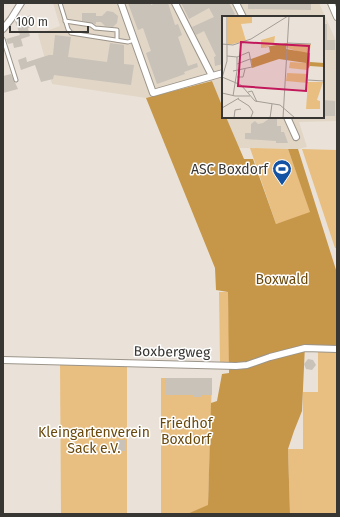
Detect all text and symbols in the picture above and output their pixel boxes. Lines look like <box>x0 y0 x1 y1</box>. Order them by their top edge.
scale bar <box>10 8 88 34</box>
text: 100 m <box>16 15 48 29</box>
inset map <box>222 16 324 118</box>
sports icon: ASC Boxdorf <box>271 158 293 186</box>
place label: ASC Boxdorf <box>191 161 269 178</box>
park label: Boxwald <box>255 271 309 288</box>
street label: Boxbergweg <box>133 343 211 361</box>
park label: Friedhof Boxdorf <box>160 415 214 448</box>
park label: Kleingartenverein Sack e.V. <box>38 424 150 457</box>

